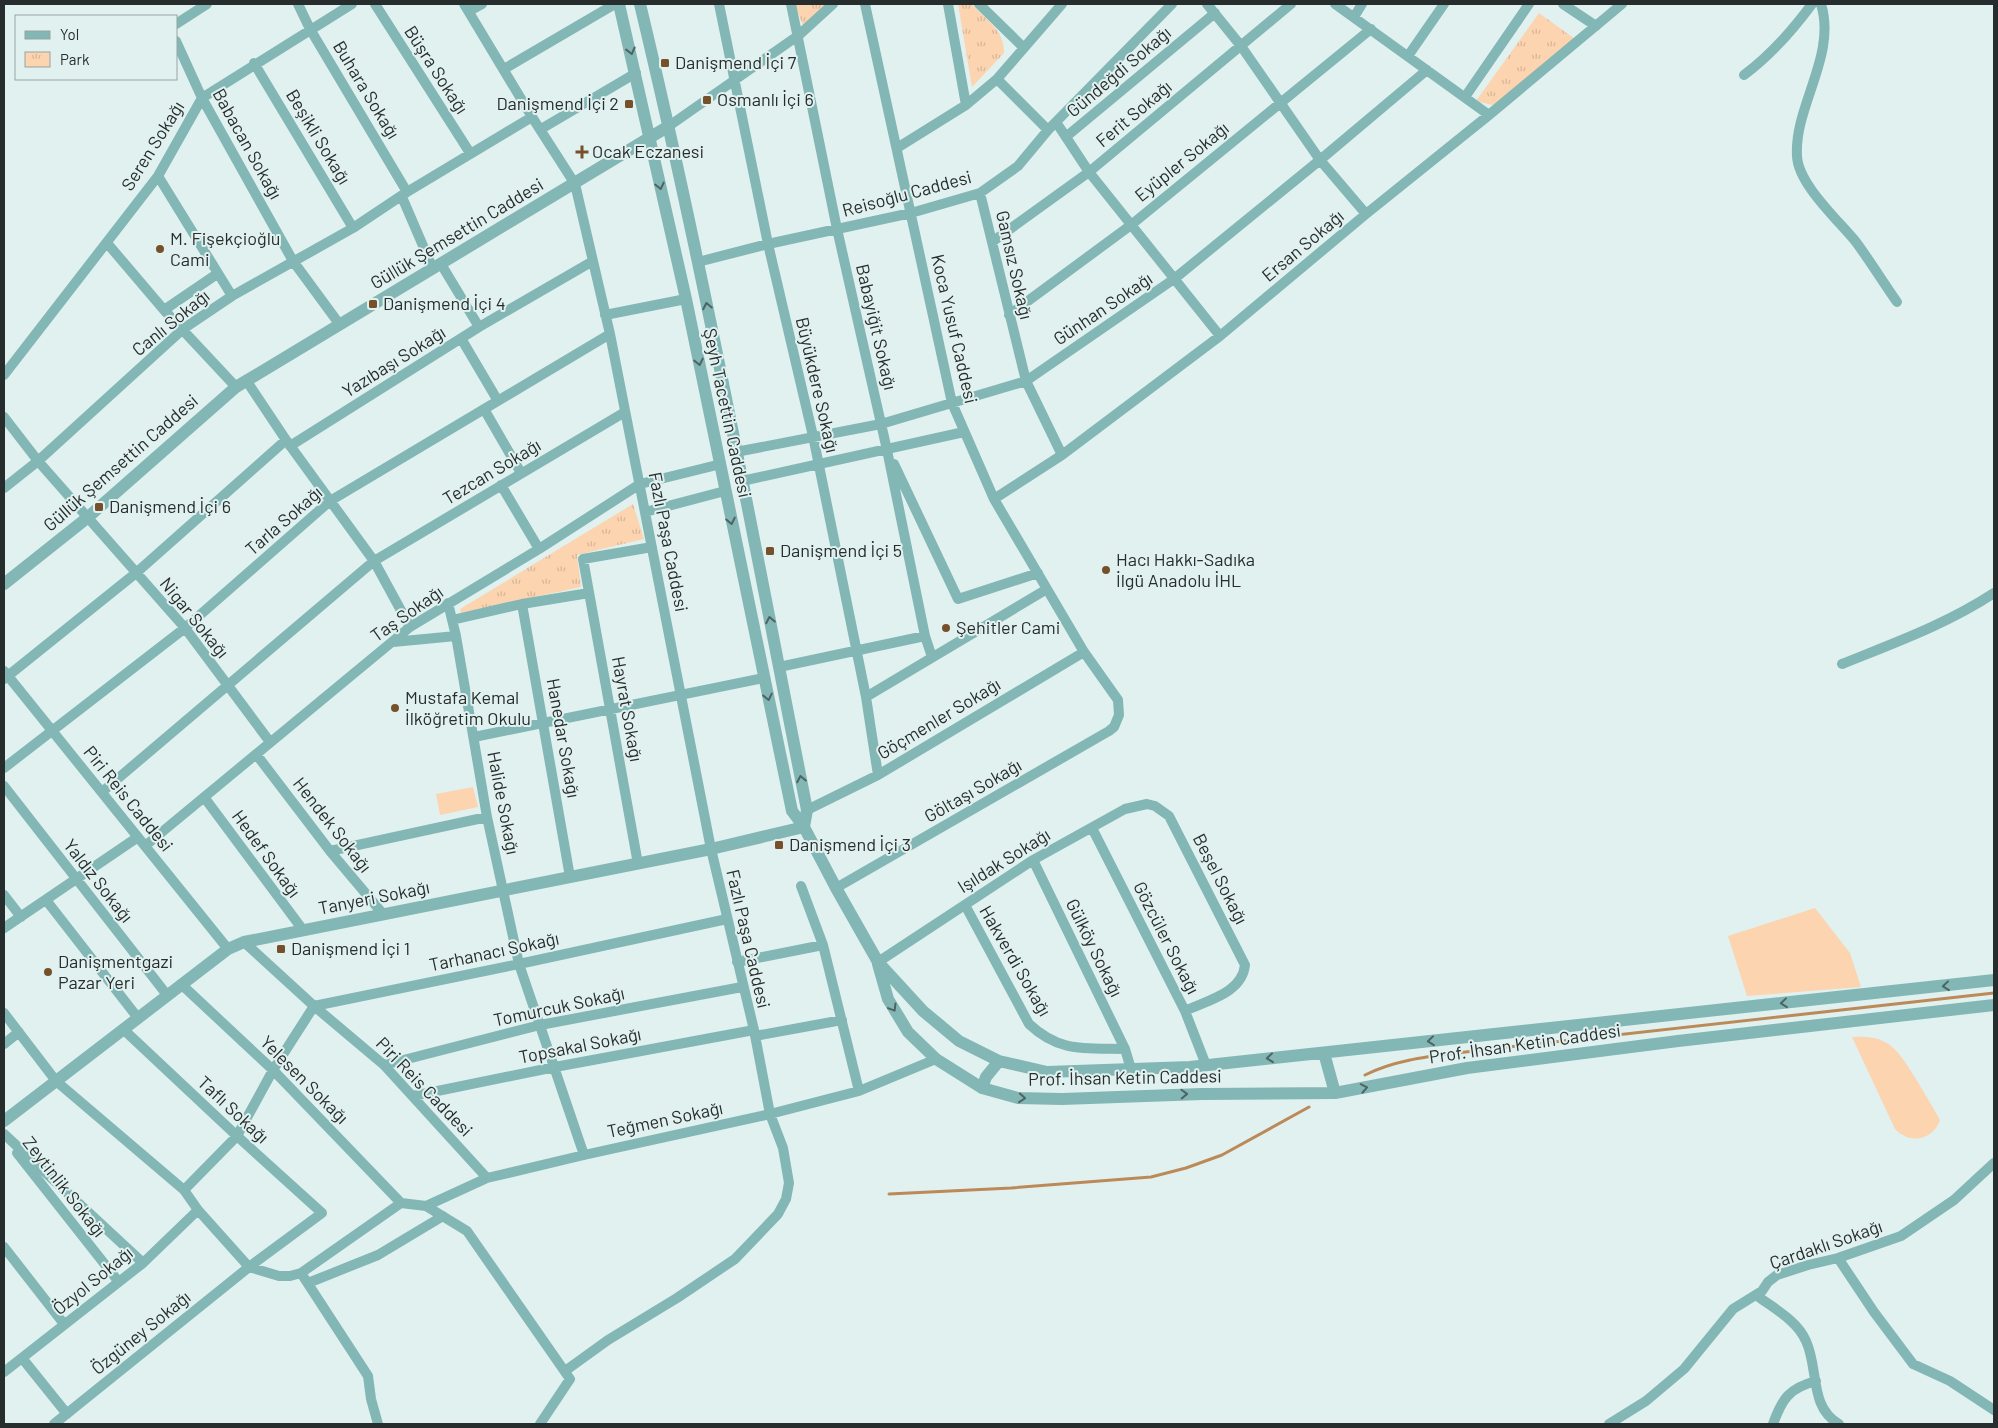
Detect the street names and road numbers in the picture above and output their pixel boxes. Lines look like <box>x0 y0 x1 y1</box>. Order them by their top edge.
street label: Büşra Sokağı <box>400 21 473 118</box>
street label: Gündeğdi Sokağı <box>1062 21 1175 121</box>
street label: Buhara Sokağı <box>329 36 405 143</box>
street label: Ferit Sokağı <box>1091 75 1176 151</box>
street label: Babacan Sokağı <box>208 84 287 203</box>
street label: Beşikli Sokağı <box>282 85 356 188</box>
street label: Seren Sokağı <box>116 97 188 194</box>
street label: Eyüpler Sokağı <box>1130 117 1233 206</box>
street label: Reisoğlu Caddesi <box>840 165 974 221</box>
street label: Güllük Şemsettin Caddesi <box>366 173 547 294</box>
street label: Ersan Sokağı <box>1257 205 1348 286</box>
street label: Gamsız Sokağı <box>992 208 1038 321</box>
street label: Koca Yusuf Caddesi <box>927 252 983 406</box>
street label: Babayiğit Sokağı <box>852 262 902 392</box>
street label: Günhan Sokağı <box>1049 267 1156 349</box>
street label: Canlı Sokağı <box>127 284 213 360</box>
street label: Büyükdere Sokağı <box>792 315 844 455</box>
street label: Yazıbaşı Sokağı <box>338 321 449 402</box>
street label: Şeyh Tacettin Caddesi <box>699 326 757 500</box>
street label: Güllük Şemsettin Caddesi <box>38 389 202 535</box>
street label: Tezcan Sokağı <box>439 433 544 509</box>
street label: Fazlı Paşa Caddesi <box>645 470 693 614</box>
street label: Tarla Sokağı <box>240 481 326 560</box>
street label: Nigar Sokağı <box>156 573 234 662</box>
street label: Taş Sokağı <box>366 580 447 646</box>
street label: Hayrat Sokağı <box>608 654 648 763</box>
street label: Göçmenler Sokağı <box>873 673 1004 764</box>
street label: Hanedar Sokağı <box>543 676 585 799</box>
street label: Piri Reis Caddesi <box>79 741 178 856</box>
street label: Halide Sokağı <box>483 749 525 856</box>
street label: Göltaşı Sokağı <box>920 753 1025 827</box>
street label: Hendek Sokağı <box>289 772 377 876</box>
street label: Hedef Sokağı <box>228 805 306 901</box>
street label: Işıldak Sokağı <box>953 823 1054 897</box>
street label: Beşel Sokağı <box>1189 830 1253 927</box>
street label: Yaldız Sokağı <box>59 834 138 926</box>
street label: Fazlı Paşa Caddesi <box>722 867 776 1010</box>
street label: Tanyeri Sokağı <box>316 875 431 919</box>
street label: Gözcüler Sokağı <box>1129 878 1205 998</box>
street label: Gülköy Sokağı <box>1062 895 1128 1000</box>
street label: Hakverdi Sokağı <box>975 901 1056 1020</box>
street label: Tarhanacı Sokağı <box>427 927 561 976</box>
street label: Tomurcuk Sokağı <box>491 981 626 1031</box>
street label: Prof. İhsan Ketin Caddesi <box>1428 1019 1622 1067</box>
street label: Topsakal Sokağı <box>517 1022 643 1068</box>
street label: Yelesen Sokağı <box>256 1031 353 1128</box>
street label: Piri Reis Caddesi <box>372 1032 478 1141</box>
street label: Prof. İhsan Ketin Caddesi <box>1028 1064 1222 1090</box>
street label: Taflı Sokağı <box>194 1071 274 1148</box>
street label: Teğmen Sokağı <box>605 1096 725 1142</box>
street label: Zeytinlik Sokağı <box>19 1132 111 1241</box>
street label: Çardaklı Sokağı <box>1766 1214 1885 1274</box>
street label: Özyol Sokağı <box>48 1241 137 1319</box>
street label: Özgüney Sokağı <box>86 1286 194 1379</box>

